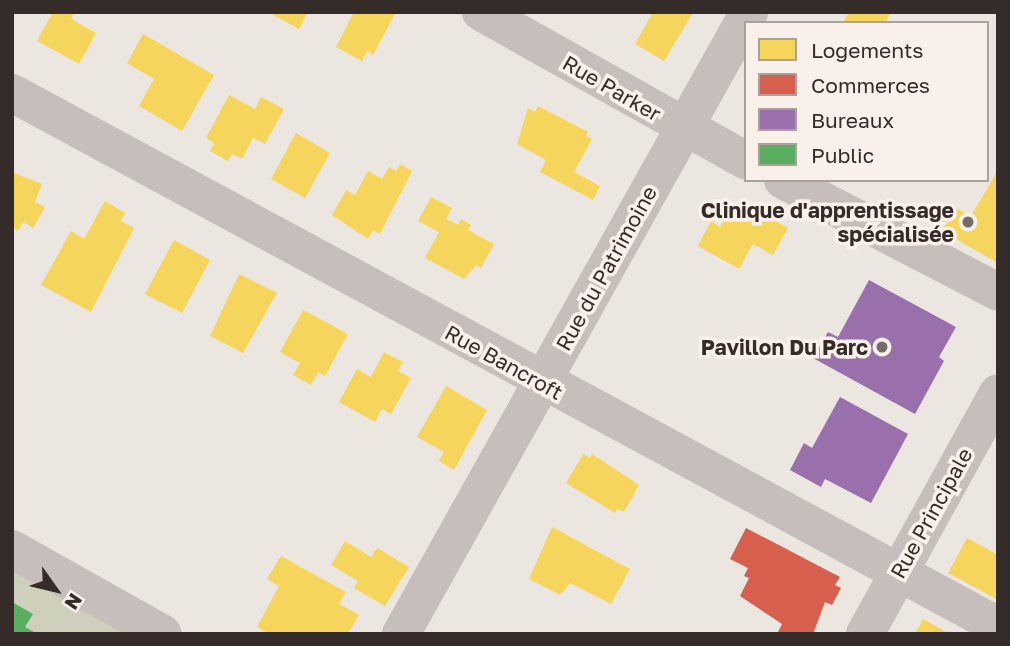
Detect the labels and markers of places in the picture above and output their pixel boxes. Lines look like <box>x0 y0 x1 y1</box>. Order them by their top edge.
place label: Clinique d'apprentissage spécialisée <box>701 197 954 247</box>
marker: Clinique d'apprentissage spécialisée <box>960 214 976 230</box>
place label: Pavillon Du Parc <box>701 334 868 360</box>
marker: Pavillon Du Parc <box>874 339 890 355</box>

